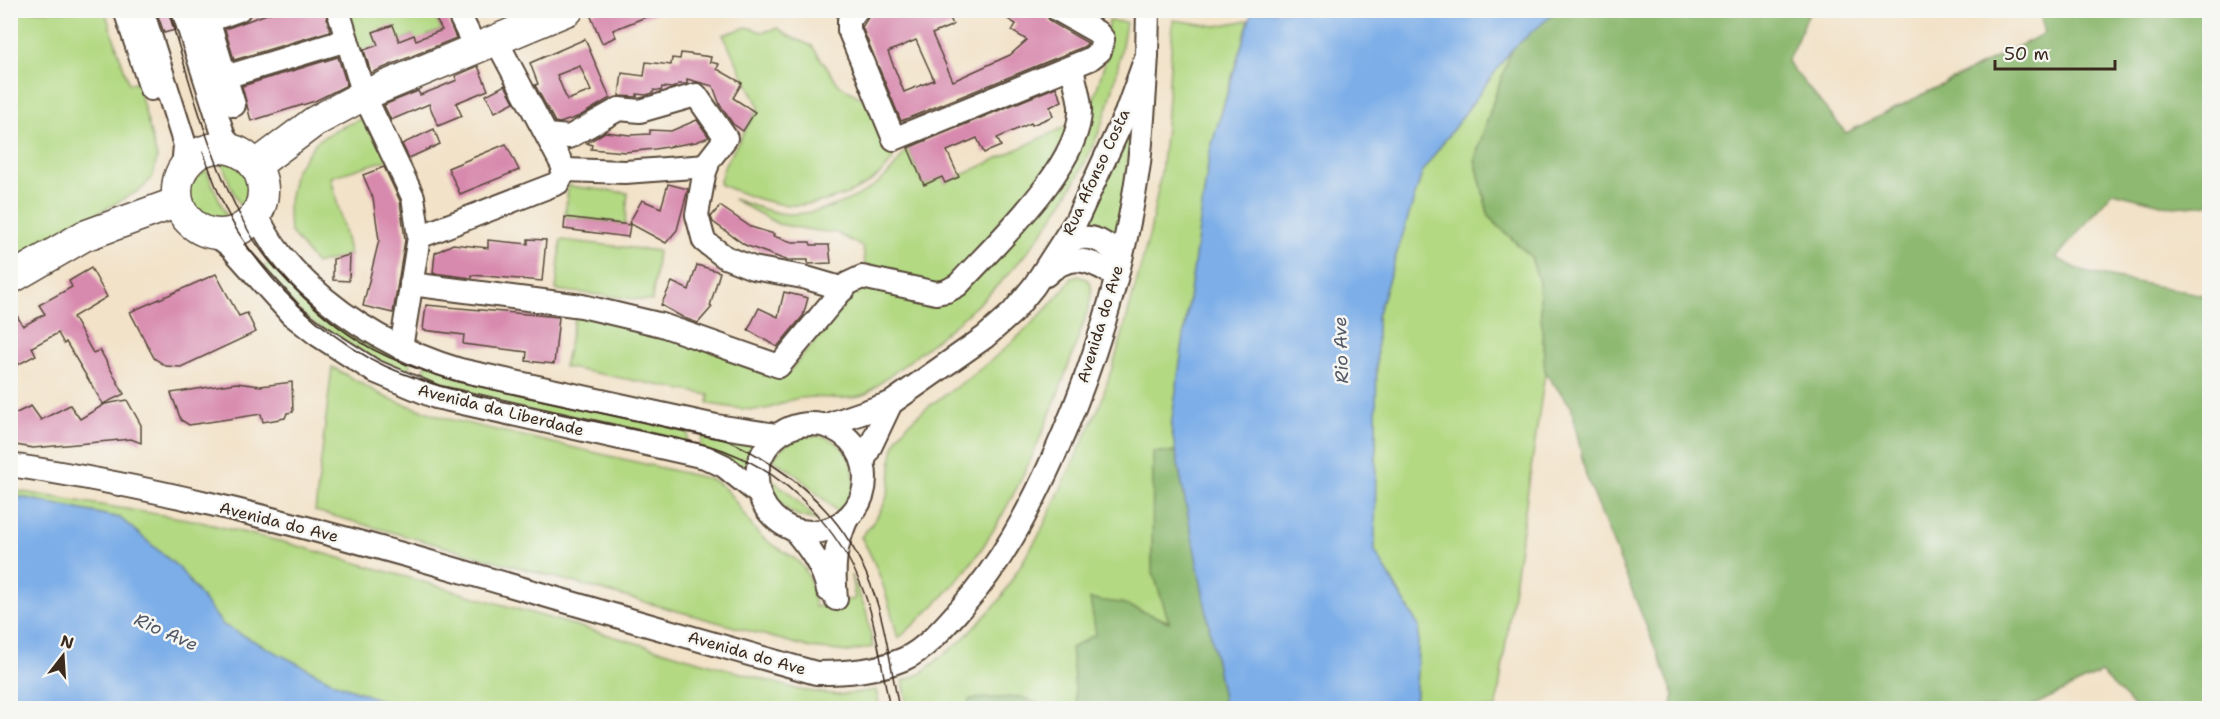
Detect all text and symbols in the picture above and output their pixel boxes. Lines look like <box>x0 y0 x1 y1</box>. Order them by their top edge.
scale bar <box>1995 33 2115 71</box>
text: 50 m <box>2004 42 2049 66</box>
street label: Rua Afonso Costa <box>1057 105 1135 239</box>
street label: Avenida do Ave <box>1072 263 1128 385</box>
water label: Rio Ave <box>1328 316 1354 384</box>
street label: Avenida da Liberdade <box>416 379 586 441</box>
street label: Avenida do Ave <box>217 497 341 547</box>
water label: Rio Ave <box>130 607 202 657</box>
north arrow <box>33 626 93 686</box>
street label: Avenida do Ave <box>685 626 809 680</box>
text: N <box>58 630 76 654</box>

